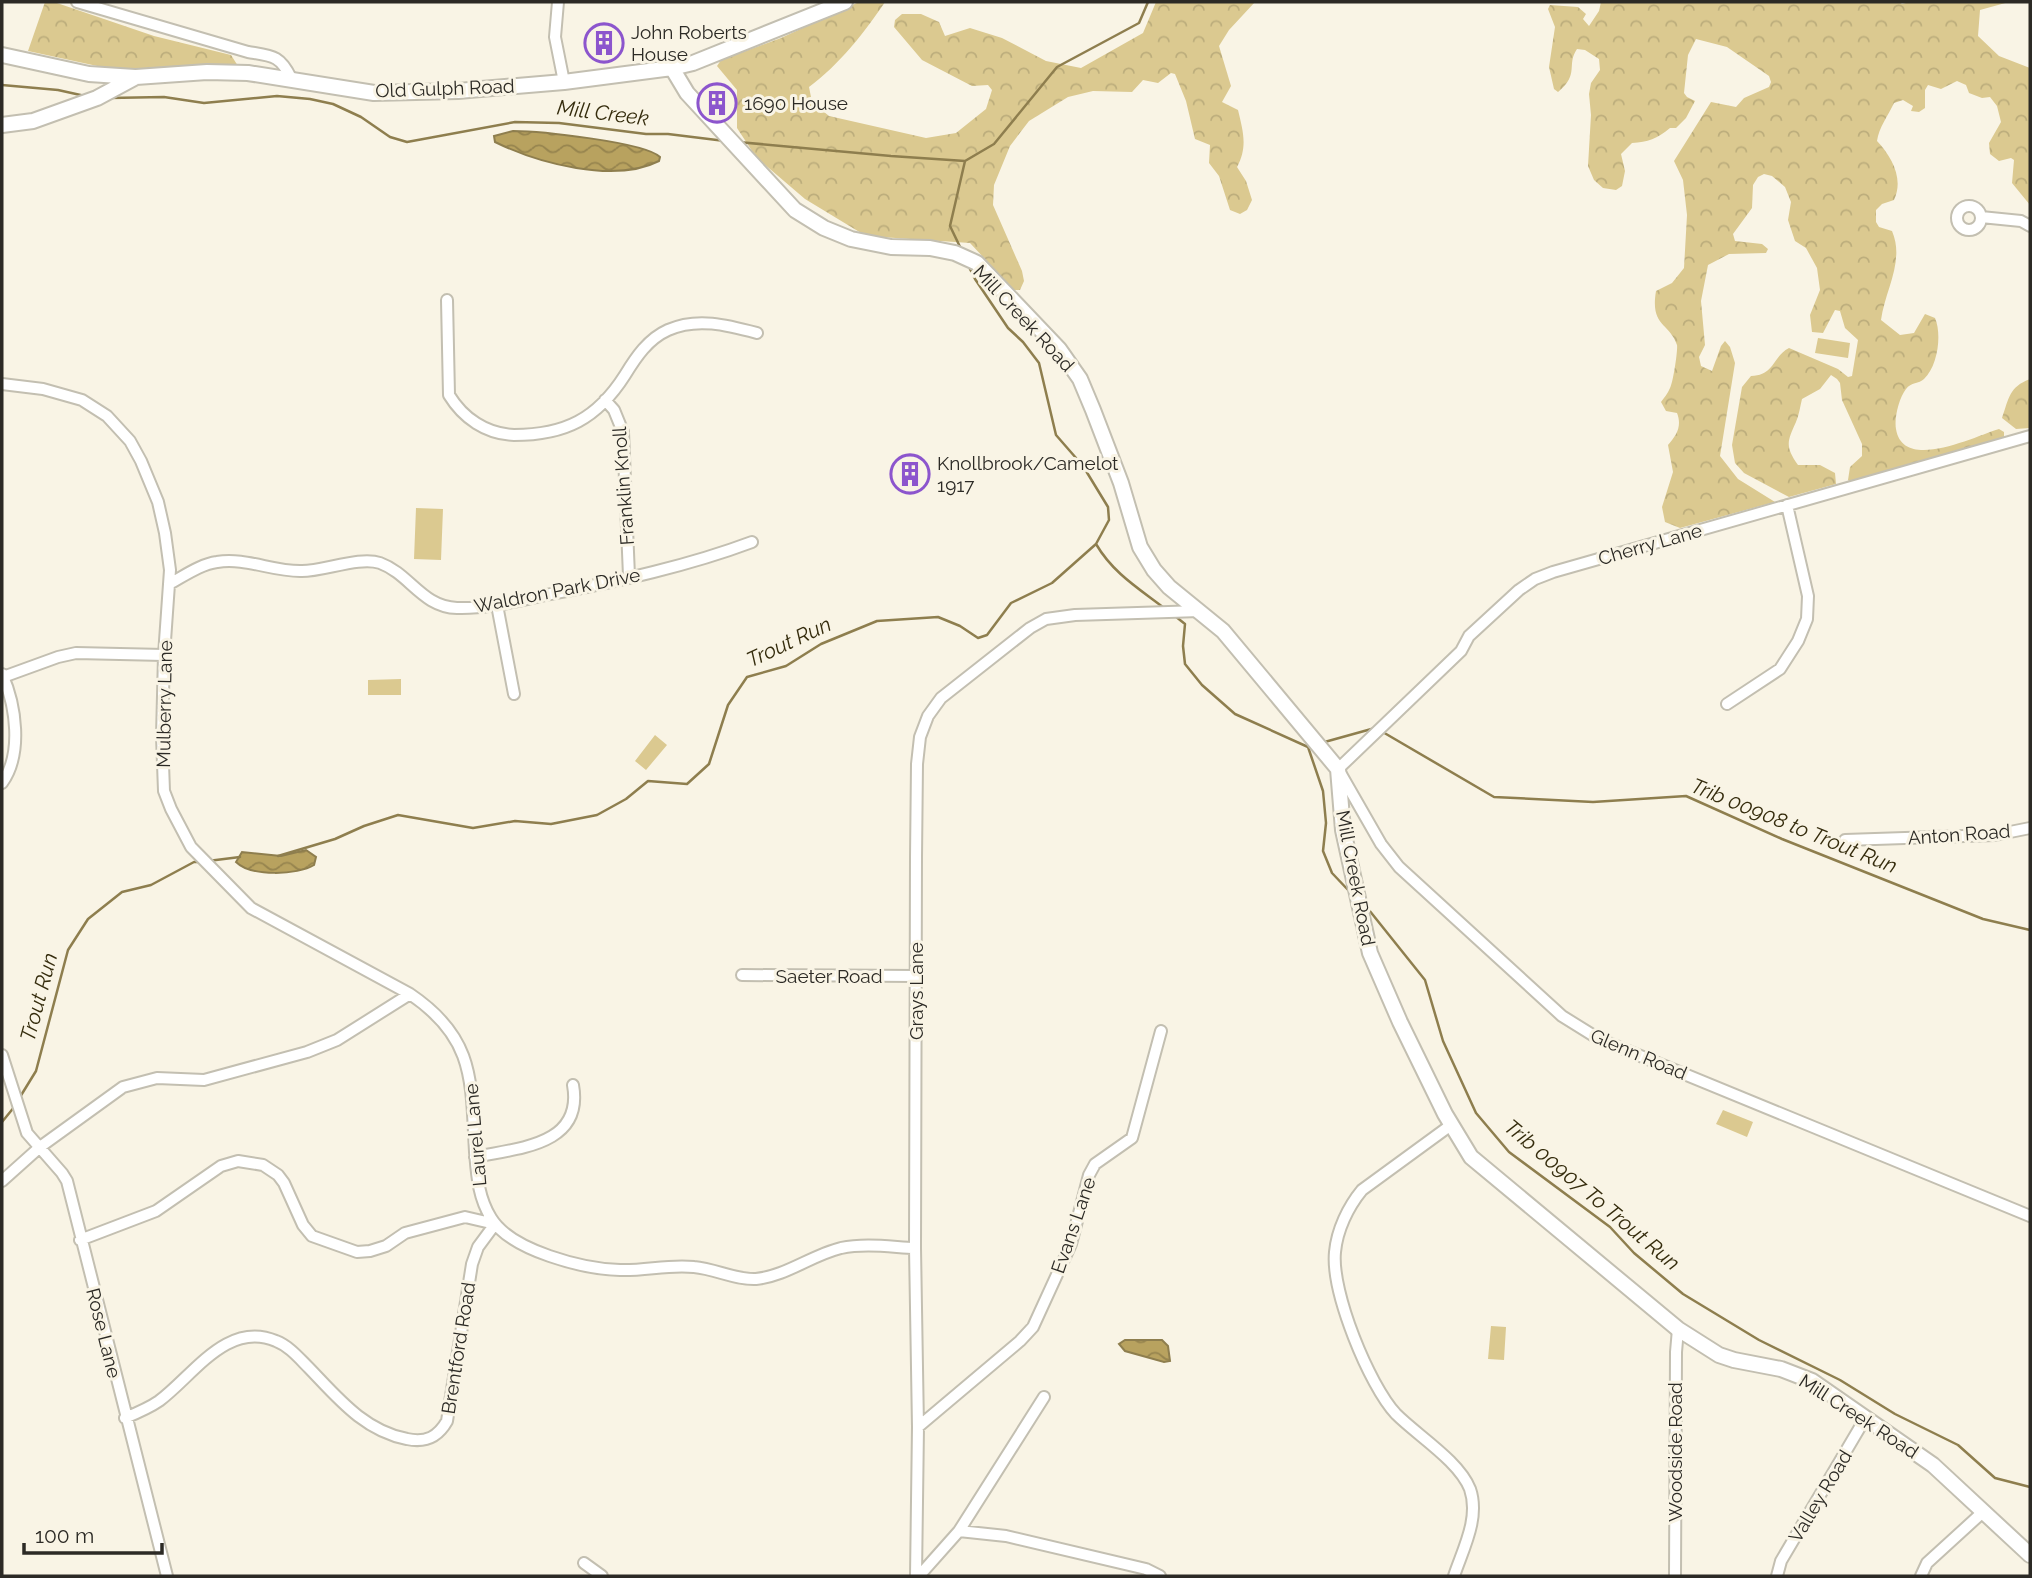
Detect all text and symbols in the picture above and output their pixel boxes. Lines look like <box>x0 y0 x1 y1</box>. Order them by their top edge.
place label: John Roberts House <box>631 21 747 65</box>
building icon: John Roberts House <box>583 22 625 64</box>
street label: Old Gulph Road <box>375 75 515 101</box>
building icon: 1690 House <box>696 82 738 124</box>
place label: 1690 House <box>744 92 848 114</box>
water label: Mill Creek <box>556 94 650 131</box>
street label: Mill Creek Road <box>969 260 1079 376</box>
street label: Franklin Knoll <box>608 425 638 546</box>
place label: Knollbrook/Camelot 1917 <box>937 452 1119 496</box>
building icon: Knollbrook/Camelot 1917 <box>889 453 931 495</box>
street label: Cherry Lane <box>1596 519 1704 569</box>
street label: Waldron Park Drive <box>472 563 642 617</box>
water label: Trout Run <box>743 611 835 672</box>
street label: Mulberry Lane <box>152 640 176 768</box>
water label: Trib 00908 to Trout Run <box>1688 773 1901 878</box>
street label: Mill Creek Road <box>1332 808 1380 948</box>
street label: Anton Road <box>1907 819 2011 849</box>
street label: Grays Lane <box>905 942 927 1040</box>
water label: Trout Run <box>15 950 62 1044</box>
street label: Saeter Road <box>776 965 882 987</box>
street label: Glenn Road <box>1588 1024 1690 1084</box>
street label: Laurel Lane <box>460 1083 490 1187</box>
water label: Trib 00907 To Trout Run <box>1500 1114 1685 1275</box>
street label: Evans Lane <box>1046 1174 1100 1276</box>
street label: Brentford Road <box>437 1280 479 1416</box>
street label: Rose Lane <box>82 1286 126 1380</box>
street label: Mill Creek Road <box>1795 1369 1923 1463</box>
street label: Woodside Road <box>1664 1382 1686 1522</box>
street label: Valley Road <box>1784 1446 1856 1546</box>
scale bar <box>24 1512 163 1556</box>
text: 100 m <box>35 1523 94 1548</box>

